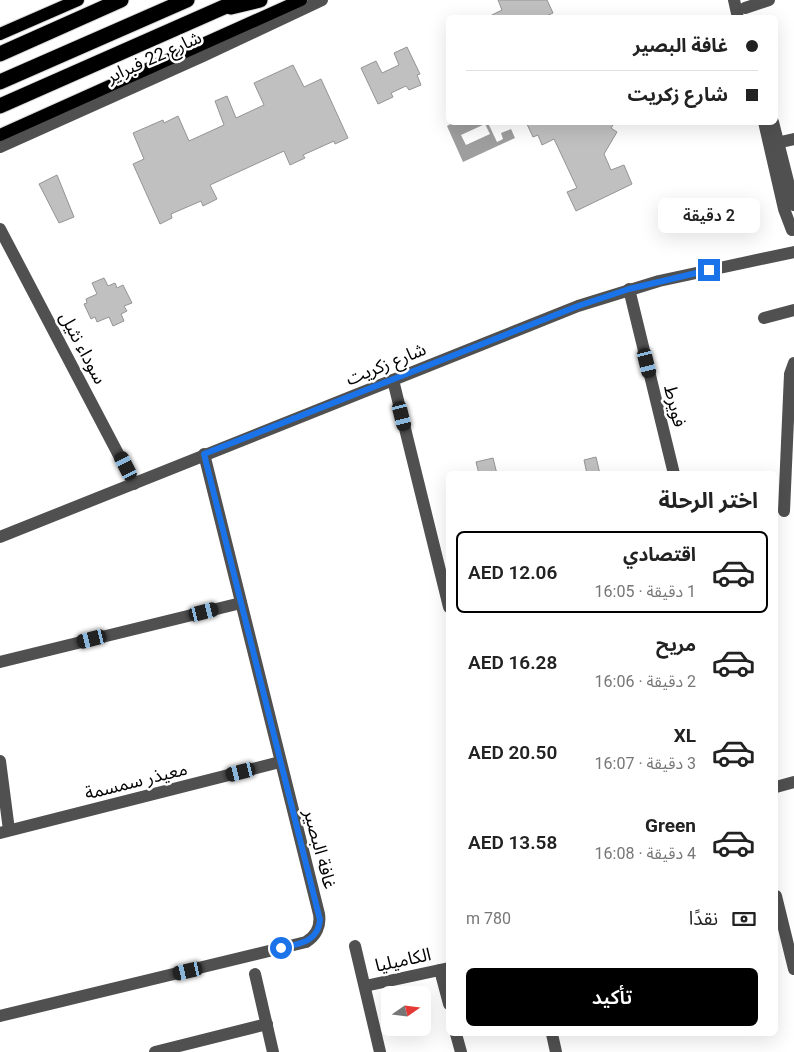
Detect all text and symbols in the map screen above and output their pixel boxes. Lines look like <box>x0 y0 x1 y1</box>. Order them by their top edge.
street label: شارع 22 فبراير <box>102 26 206 91</box>
text: غافة البصير <box>633 34 728 57</box>
text: شارع زكريت <box>627 83 728 106</box>
callout: 2 دقيقة <box>658 198 760 232</box>
text: 2 دقيقة <box>683 206 735 225</box>
route end <box>698 259 720 281</box>
street label: سوداء نثيل <box>55 308 111 388</box>
street label: شارع زكريت <box>343 338 430 393</box>
car <box>636 347 657 379</box>
street label: فويرط <box>659 383 691 429</box>
car <box>391 400 412 432</box>
car <box>112 449 139 483</box>
text: اختر الرحلة <box>659 488 758 513</box>
text: اقتصادي <box>623 543 696 566</box>
icon: car <box>711 550 756 595</box>
text: AED 12.06 <box>468 561 557 584</box>
text: 1 دقيقة · 16:05 <box>595 582 696 601</box>
car <box>187 601 220 623</box>
car <box>75 628 108 650</box>
text: مريح <box>656 633 696 656</box>
icon: car <box>711 640 756 685</box>
text: AED 16.28 <box>468 651 557 674</box>
text: 2 دقيقة · 16:06 <box>595 672 696 691</box>
text: XL <box>674 724 696 747</box>
icon: car <box>711 730 756 775</box>
text: AED 20.50 <box>468 741 557 764</box>
text: 3 دقيقة · 16:07 <box>595 754 696 773</box>
street label: معيذر سمسمة <box>82 758 190 804</box>
car <box>224 761 257 783</box>
street label: غافة البصير <box>299 806 341 891</box>
text: Green <box>645 814 696 837</box>
icon: car <box>711 820 756 865</box>
text: AED 13.58 <box>468 831 557 854</box>
text: 4 دقيقة · 16:08 <box>595 844 696 863</box>
icon: cash <box>730 905 758 933</box>
text: نقدًا <box>689 907 718 930</box>
text: 780 m <box>466 909 511 928</box>
route start <box>270 937 292 959</box>
street label: الكاميليا <box>373 943 433 976</box>
car <box>171 960 204 982</box>
button: تأكيد <box>466 968 758 1026</box>
north arrow <box>381 986 431 1036</box>
map controls <box>381 986 431 1036</box>

